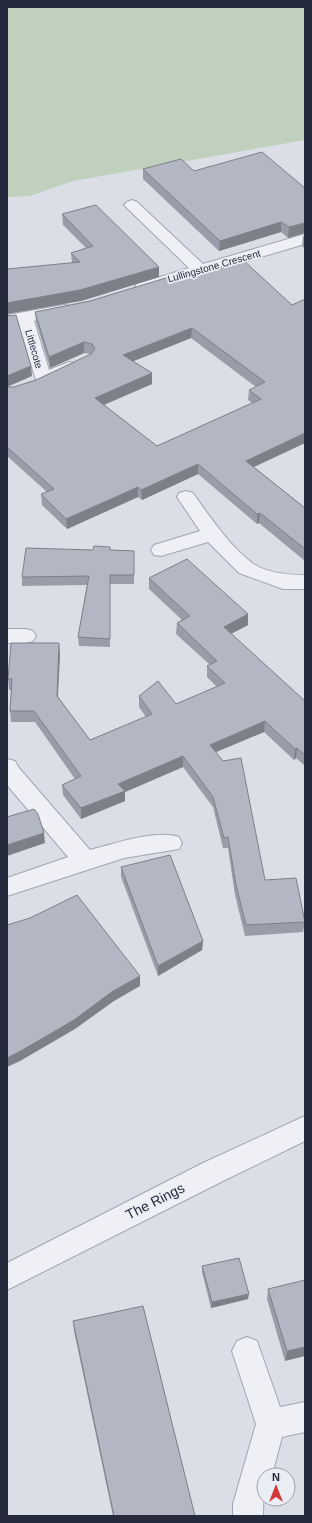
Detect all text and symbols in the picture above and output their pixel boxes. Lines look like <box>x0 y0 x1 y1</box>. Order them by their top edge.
street label: Lullingstone Crescent <box>166 247 262 285</box>
street label: Littlecote <box>23 328 45 370</box>
street label: The Rings <box>123 1179 187 1223</box>
north arrow <box>256 1467 296 1507</box>
text: N <box>272 1471 280 1483</box>

